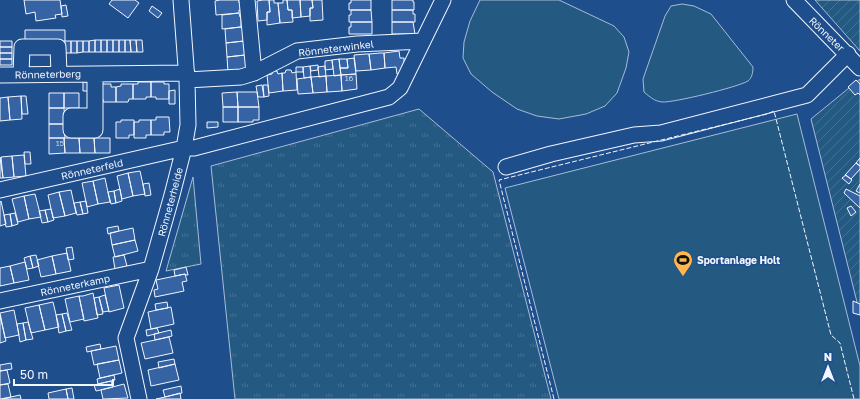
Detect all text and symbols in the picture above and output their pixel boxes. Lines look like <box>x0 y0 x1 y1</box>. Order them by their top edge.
street label: Rönneter <box>807 14 847 54</box>
street label: Rönneterwinkel <box>298 37 374 59</box>
street label: Rönneterberg <box>15 67 81 81</box>
house number: 16 <box>345 73 354 83</box>
house number: 15 <box>56 138 65 148</box>
street label: Rönneterfeld <box>60 156 124 182</box>
street label: Rönneterheide <box>155 166 185 238</box>
sports icon: Sportanlage Holt <box>672 249 694 277</box>
place label: Sportanlage Holt <box>697 254 780 266</box>
street label: Rönneterkamp <box>39 272 111 298</box>
north arrow <box>808 347 848 387</box>
text: N <box>824 350 832 363</box>
scale bar <box>14 361 113 387</box>
text: 50 m <box>20 367 48 382</box>

